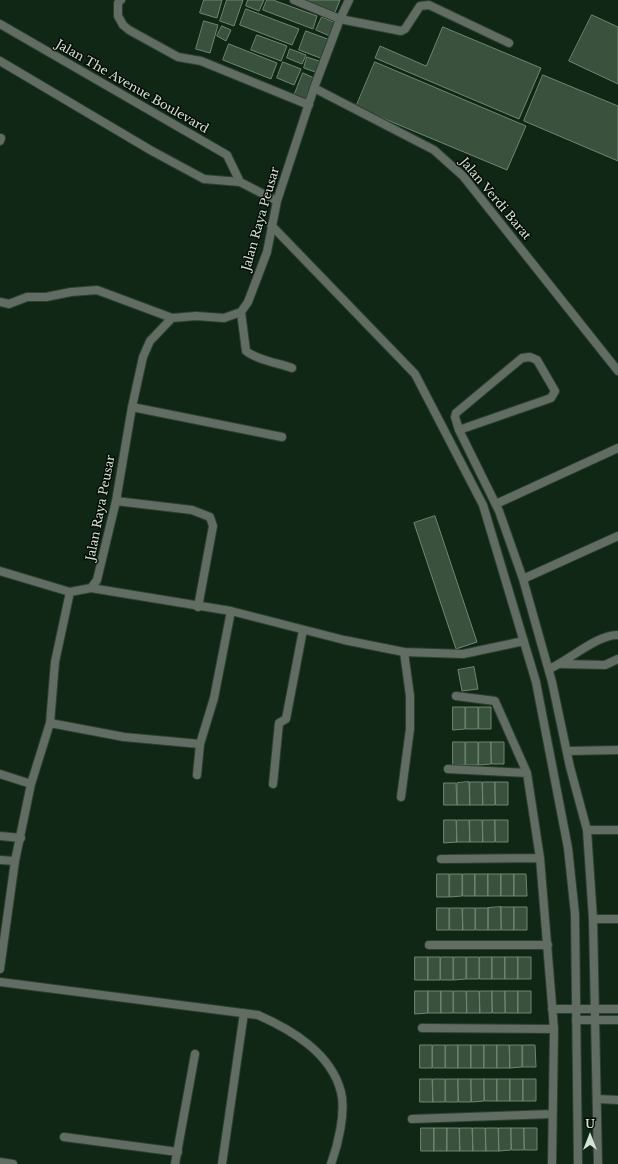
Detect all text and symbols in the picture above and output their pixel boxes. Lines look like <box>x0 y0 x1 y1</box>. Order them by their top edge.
street label: Jalan The Avenue Boulevard <box>53 37 211 137</box>
street label: Jalan Verdi Barat <box>457 155 533 243</box>
street label: Jalan Raya Peusar <box>239 165 283 273</box>
street label: Jalan Raya Peusar <box>84 454 118 562</box>
north arrow <box>570 1116 610 1156</box>
text: U <box>585 1117 595 1131</box>

